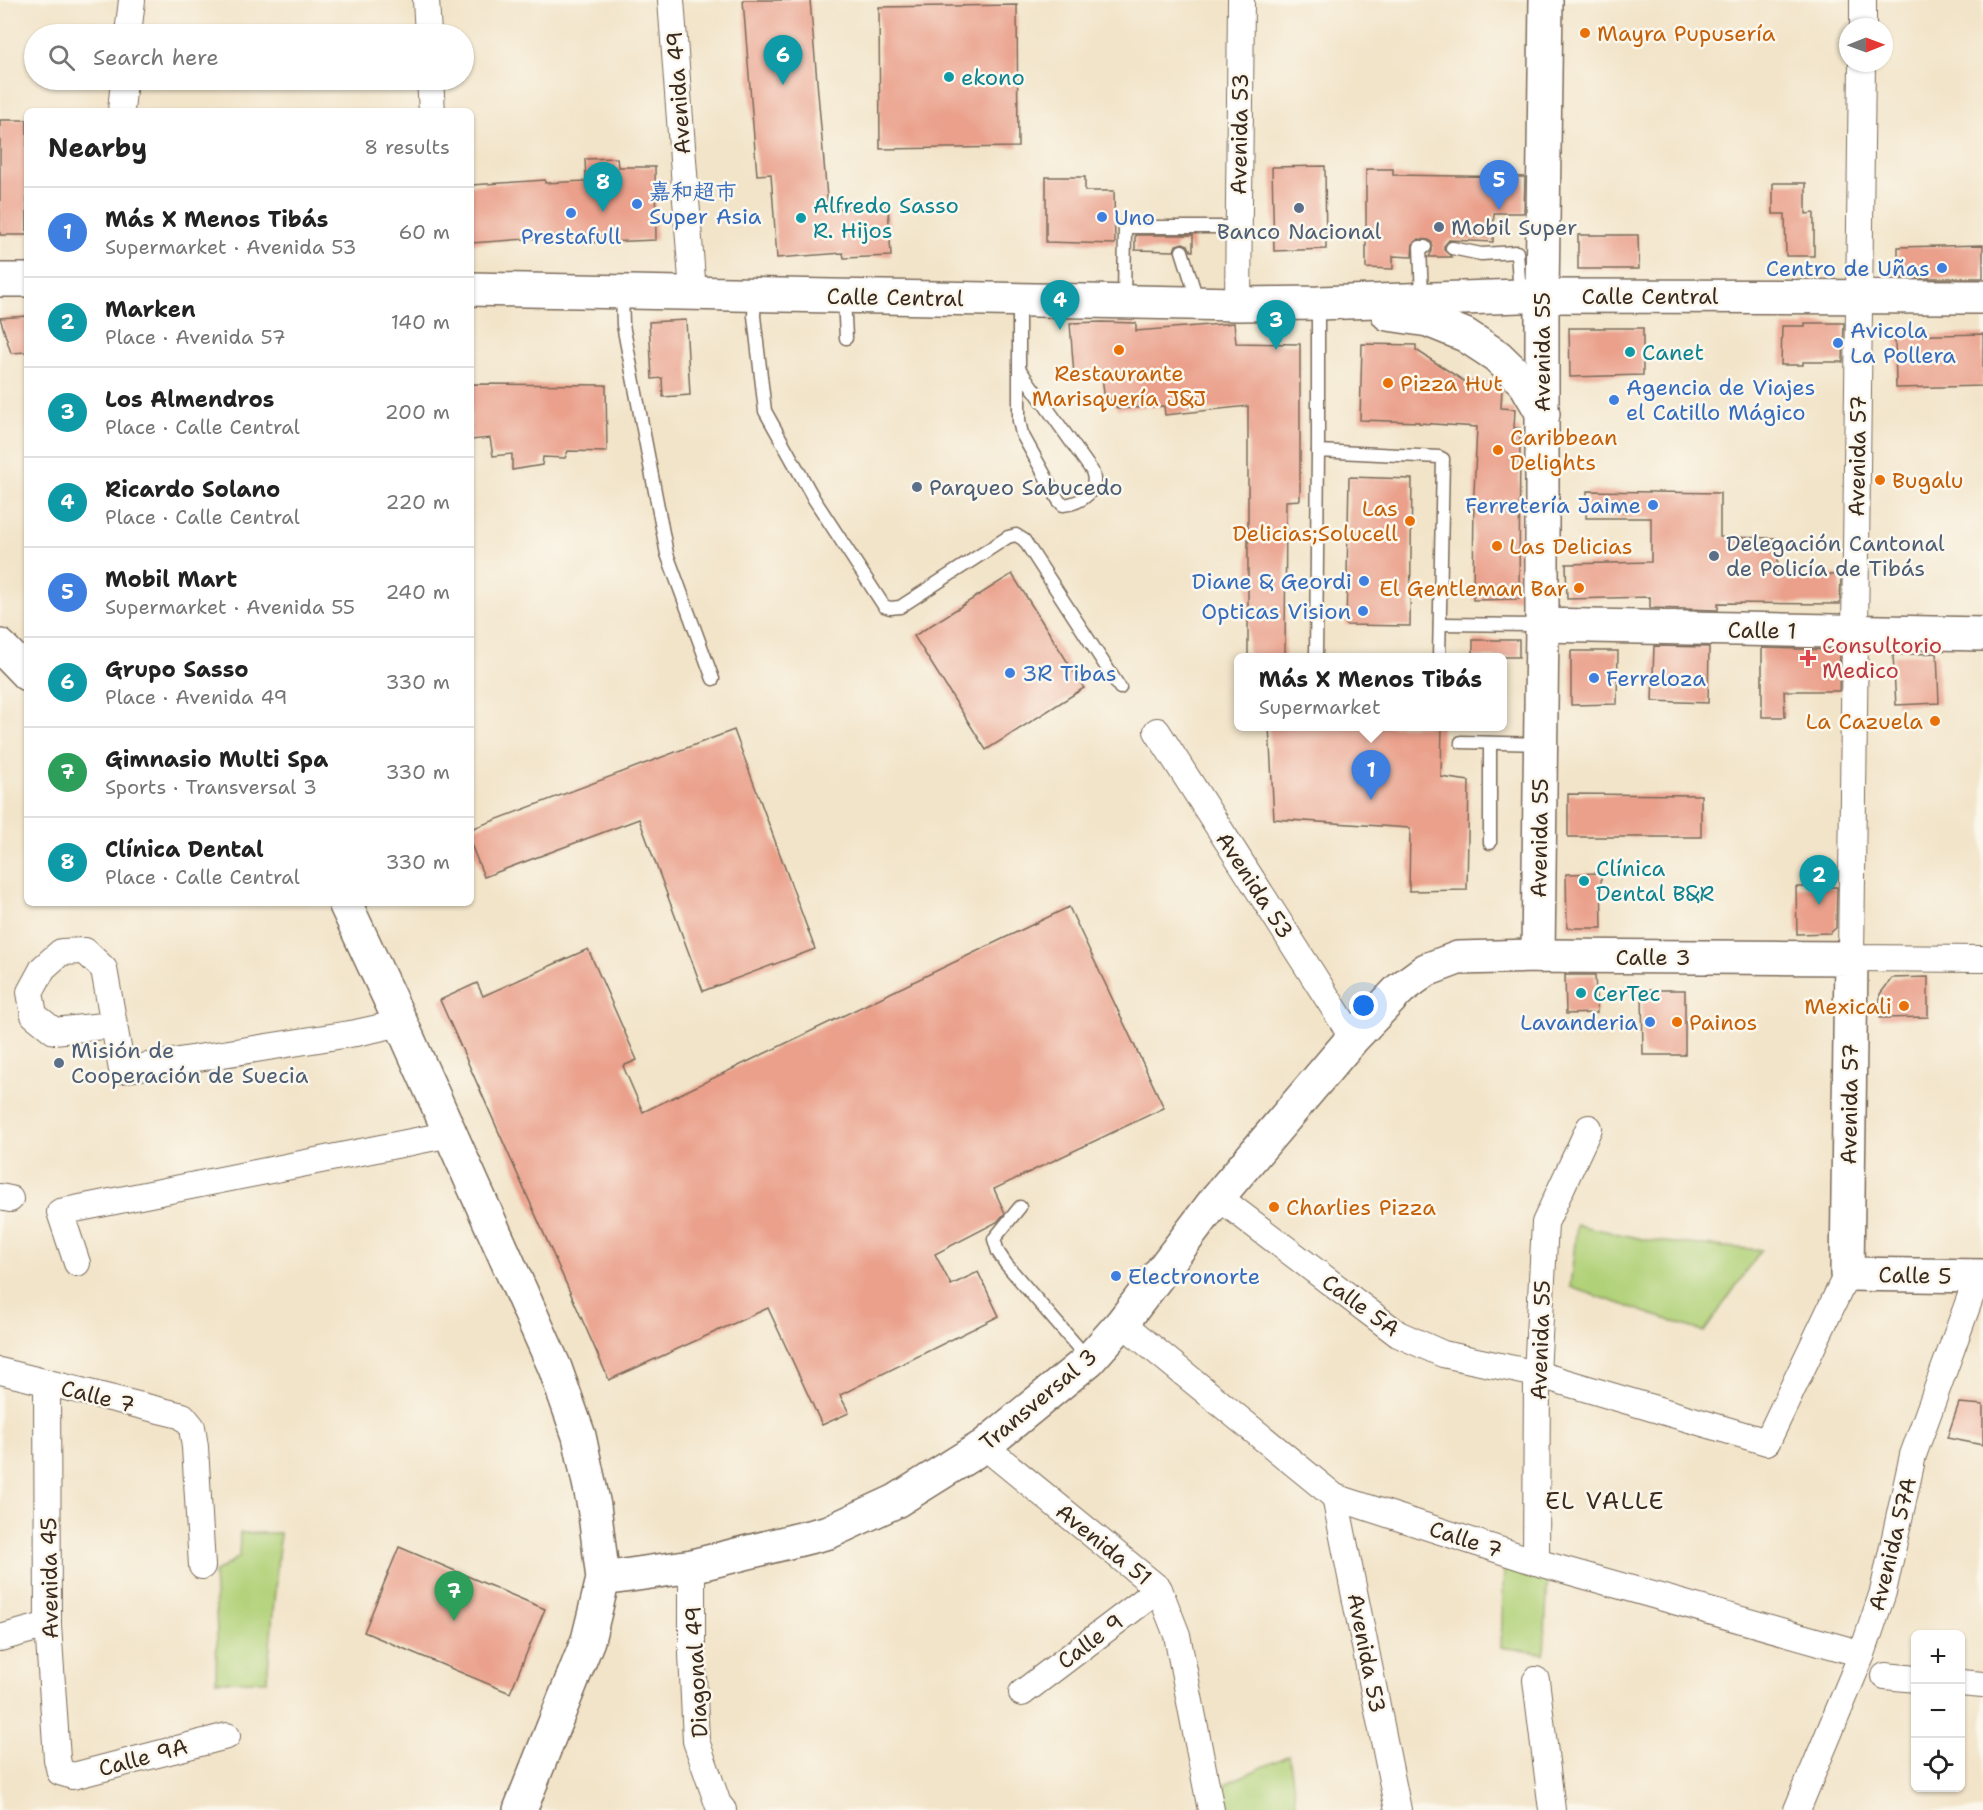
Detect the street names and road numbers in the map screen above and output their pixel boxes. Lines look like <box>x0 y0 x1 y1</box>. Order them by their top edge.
street label: Avenida 49 <box>660 30 697 156</box>
street label: Avenida 53 <box>1224 73 1255 195</box>
street label: Calle Central <box>826 282 964 313</box>
street label: Calle Central <box>1582 282 1719 311</box>
street label: Avenida 55 <box>1528 292 1557 412</box>
street label: Avenida 57 <box>1842 395 1873 517</box>
street label: Calle 1 <box>1727 615 1797 646</box>
street label: Avenida 55 <box>1524 778 1555 898</box>
street label: Avenida 53 <box>1209 826 1300 944</box>
street label: Calle 3 <box>1615 943 1691 972</box>
street label: Avenida 57 <box>1834 1043 1865 1165</box>
street label: Calle 5 <box>1878 1260 1952 1291</box>
street label: Calle 5A <box>1316 1267 1405 1343</box>
street label: Avenida 55 <box>1524 1280 1557 1400</box>
street label: Transversal 3 <box>974 1342 1103 1457</box>
street label: Calle 7 <box>58 1373 138 1420</box>
street label: Avenida 57A <box>1862 1474 1923 1614</box>
street label: Avenida 51 <box>1050 1497 1158 1592</box>
street label: Calle 7 <box>1426 1514 1506 1565</box>
street label: Avenida 45 <box>34 1517 65 1639</box>
street label: Avenida 53 <box>1341 1591 1392 1716</box>
street label: Diagonal 49 <box>679 1606 714 1738</box>
street label: Calle 9 <box>1052 1607 1129 1676</box>
street label: Calle 9A <box>95 1732 191 1783</box>

